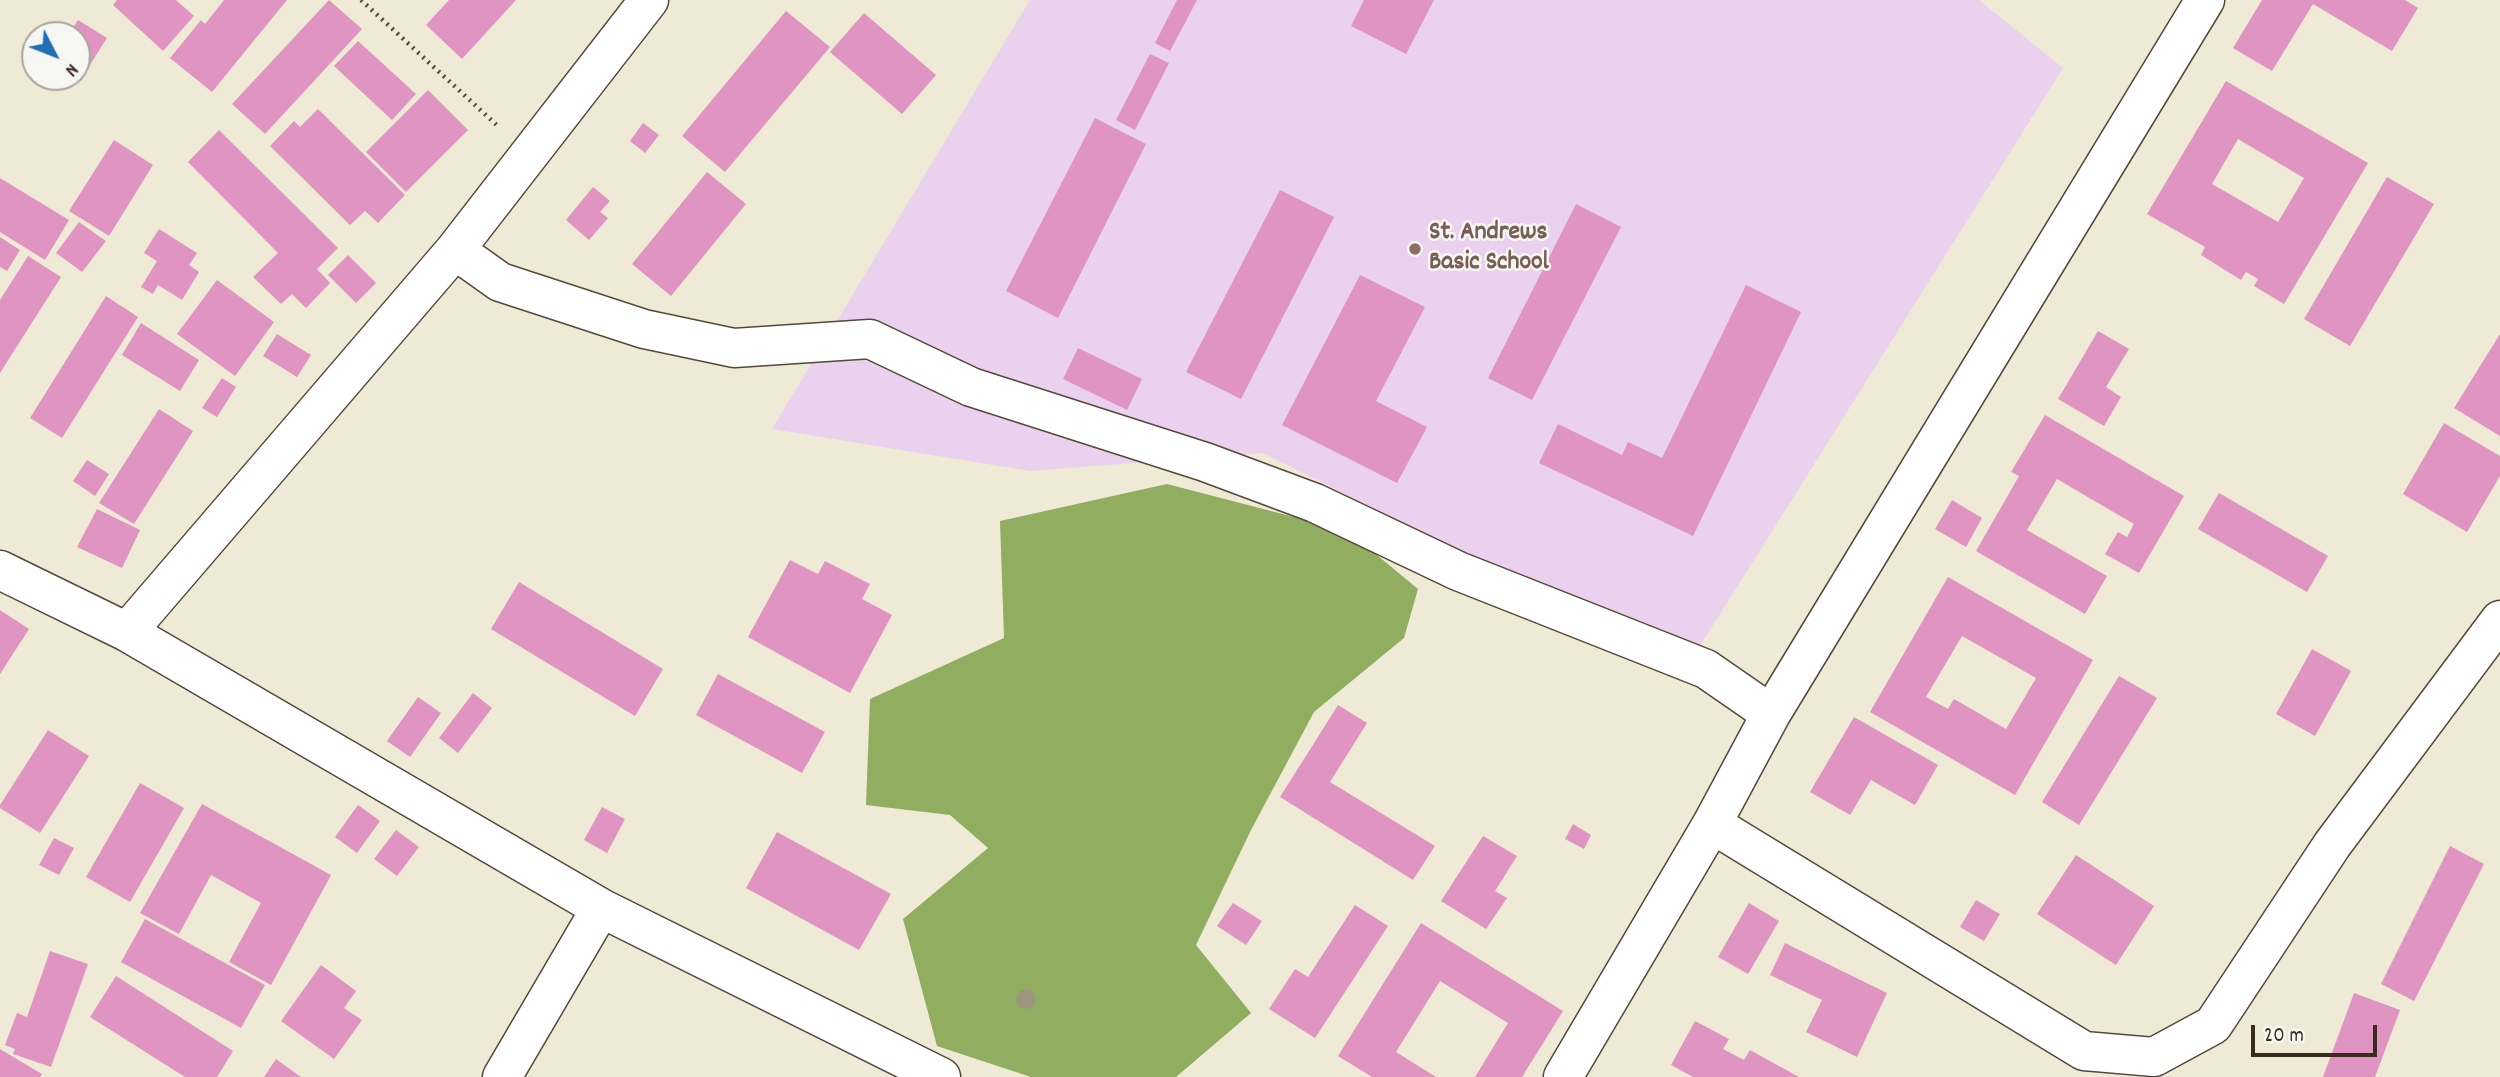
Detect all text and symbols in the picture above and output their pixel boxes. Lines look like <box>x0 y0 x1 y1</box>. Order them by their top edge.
north arrow <box>21 21 91 91</box>
text: N <box>57 57 84 82</box>
place label: St. Andrews Basic School <box>1429 218 1549 280</box>
marker: St. Andrews Basic School <box>1407 241 1423 257</box>
scale bar <box>2255 1010 2381 1054</box>
text: 20 m <box>2264 1022 2304 1052</box>

